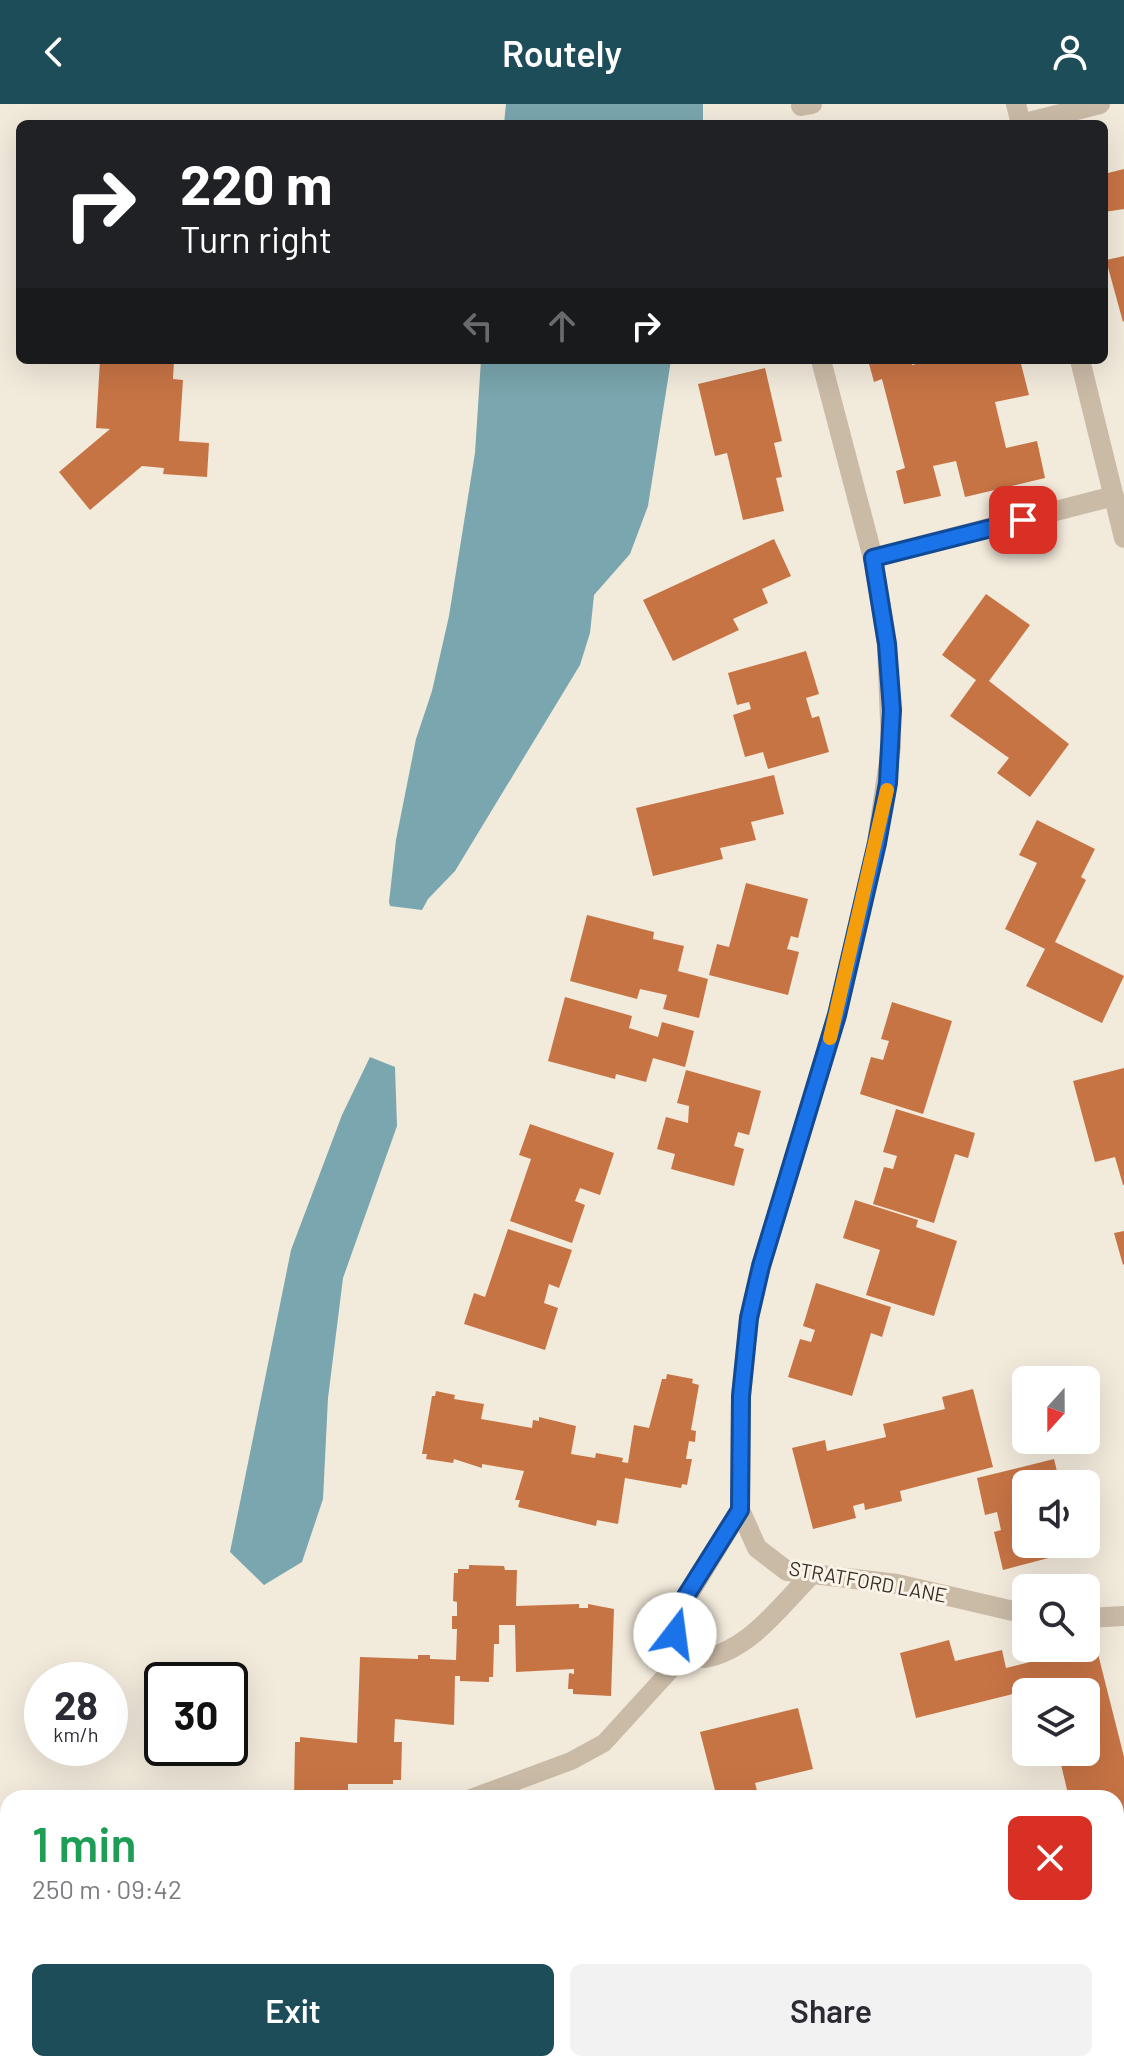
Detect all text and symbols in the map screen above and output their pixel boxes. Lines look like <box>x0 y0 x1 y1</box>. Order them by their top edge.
icon: back <box>32 30 76 74</box>
icon: person <box>1048 30 1092 74</box>
text: Routely <box>502 31 622 74</box>
text: 220 m <box>180 149 333 216</box>
icon: right <box>48 152 152 256</box>
text: Turn right <box>180 217 332 260</box>
icon: left <box>456 304 500 348</box>
icon: ahead <box>540 304 584 348</box>
icon: right <box>624 304 668 348</box>
pin <box>989 486 1057 554</box>
icon: arrive <box>1001 498 1045 542</box>
north arrow <box>1012 1366 1100 1454</box>
map controls <box>1012 1366 1100 1766</box>
button: sound <box>1012 1470 1100 1558</box>
street label: STRATFORD LANE <box>787 1555 949 1607</box>
button: search <box>1012 1574 1100 1662</box>
position arrow <box>633 1592 717 1676</box>
speed limit sign: 30 <box>144 1662 248 1766</box>
button: layers <box>1012 1678 1100 1766</box>
text: 28 <box>54 1680 98 1728</box>
text: km/h <box>53 1722 99 1746</box>
text: 1 min <box>32 1814 137 1872</box>
button: close <box>1008 1816 1092 1900</box>
text: 250 m · 09:42 <box>32 1873 182 1904</box>
button: Exit <box>32 1964 554 2056</box>
button: Share <box>570 1964 1092 2056</box>

